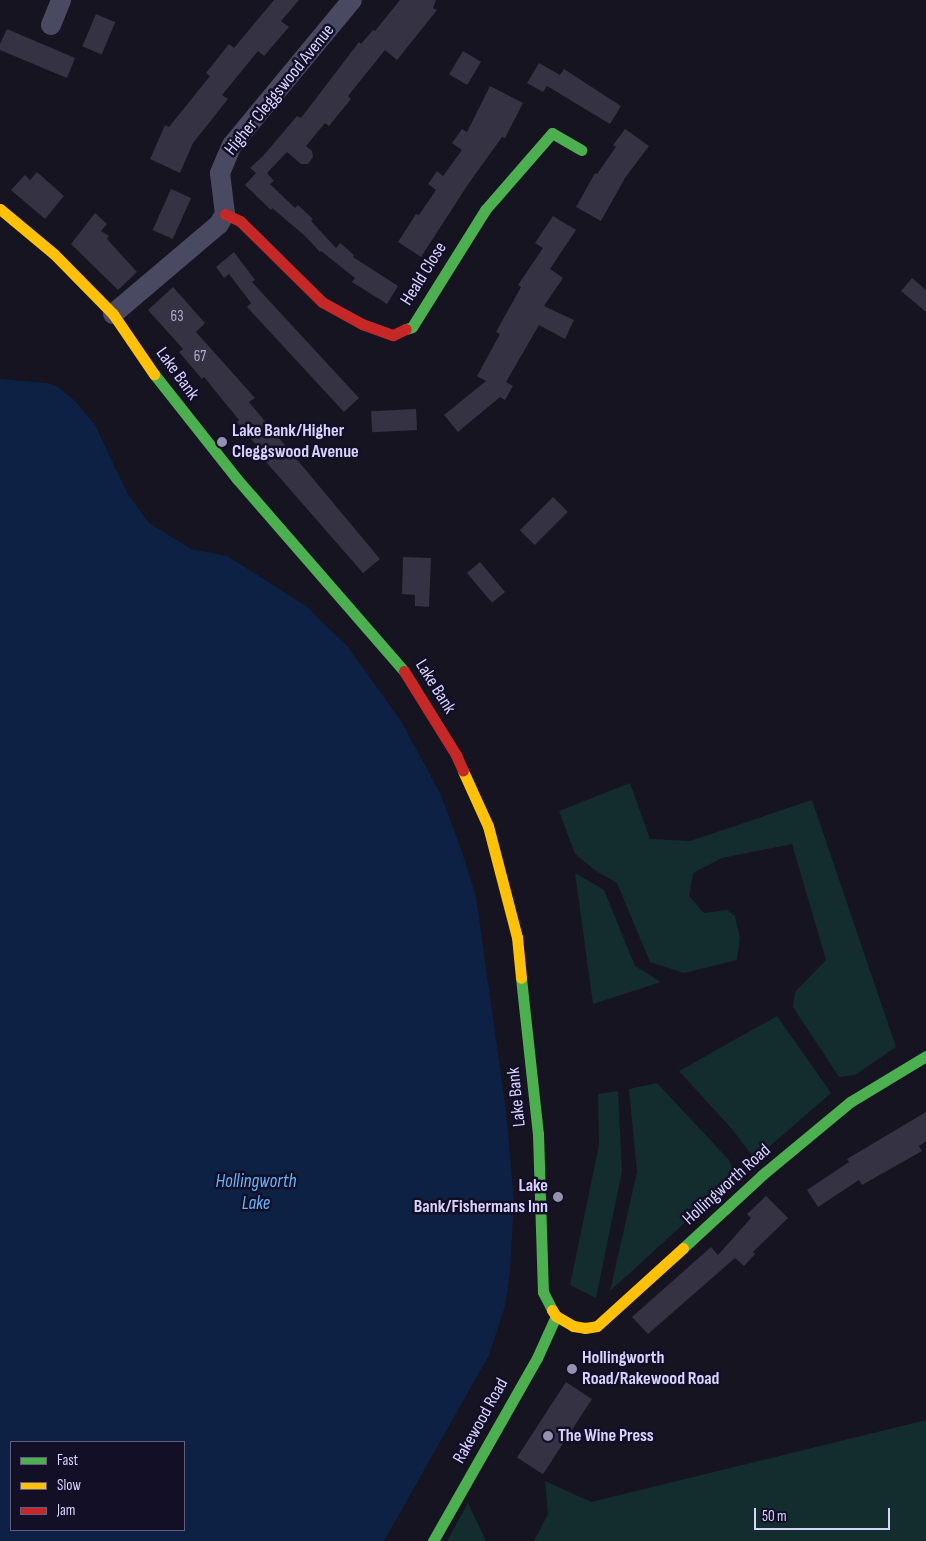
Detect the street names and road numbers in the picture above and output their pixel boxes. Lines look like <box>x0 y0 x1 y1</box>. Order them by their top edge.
street label: Higher Cleggswood Avenue <box>221 20 339 160</box>
street label: Heald Close <box>396 238 452 310</box>
street label: Lake Bank <box>151 343 203 405</box>
street label: Lake Bank <box>410 656 460 718</box>
street label: Lake Bank <box>503 1066 531 1128</box>
street label: Hollingworth Road <box>679 1140 775 1230</box>
street label: Rakewood Road <box>449 1375 513 1467</box>

